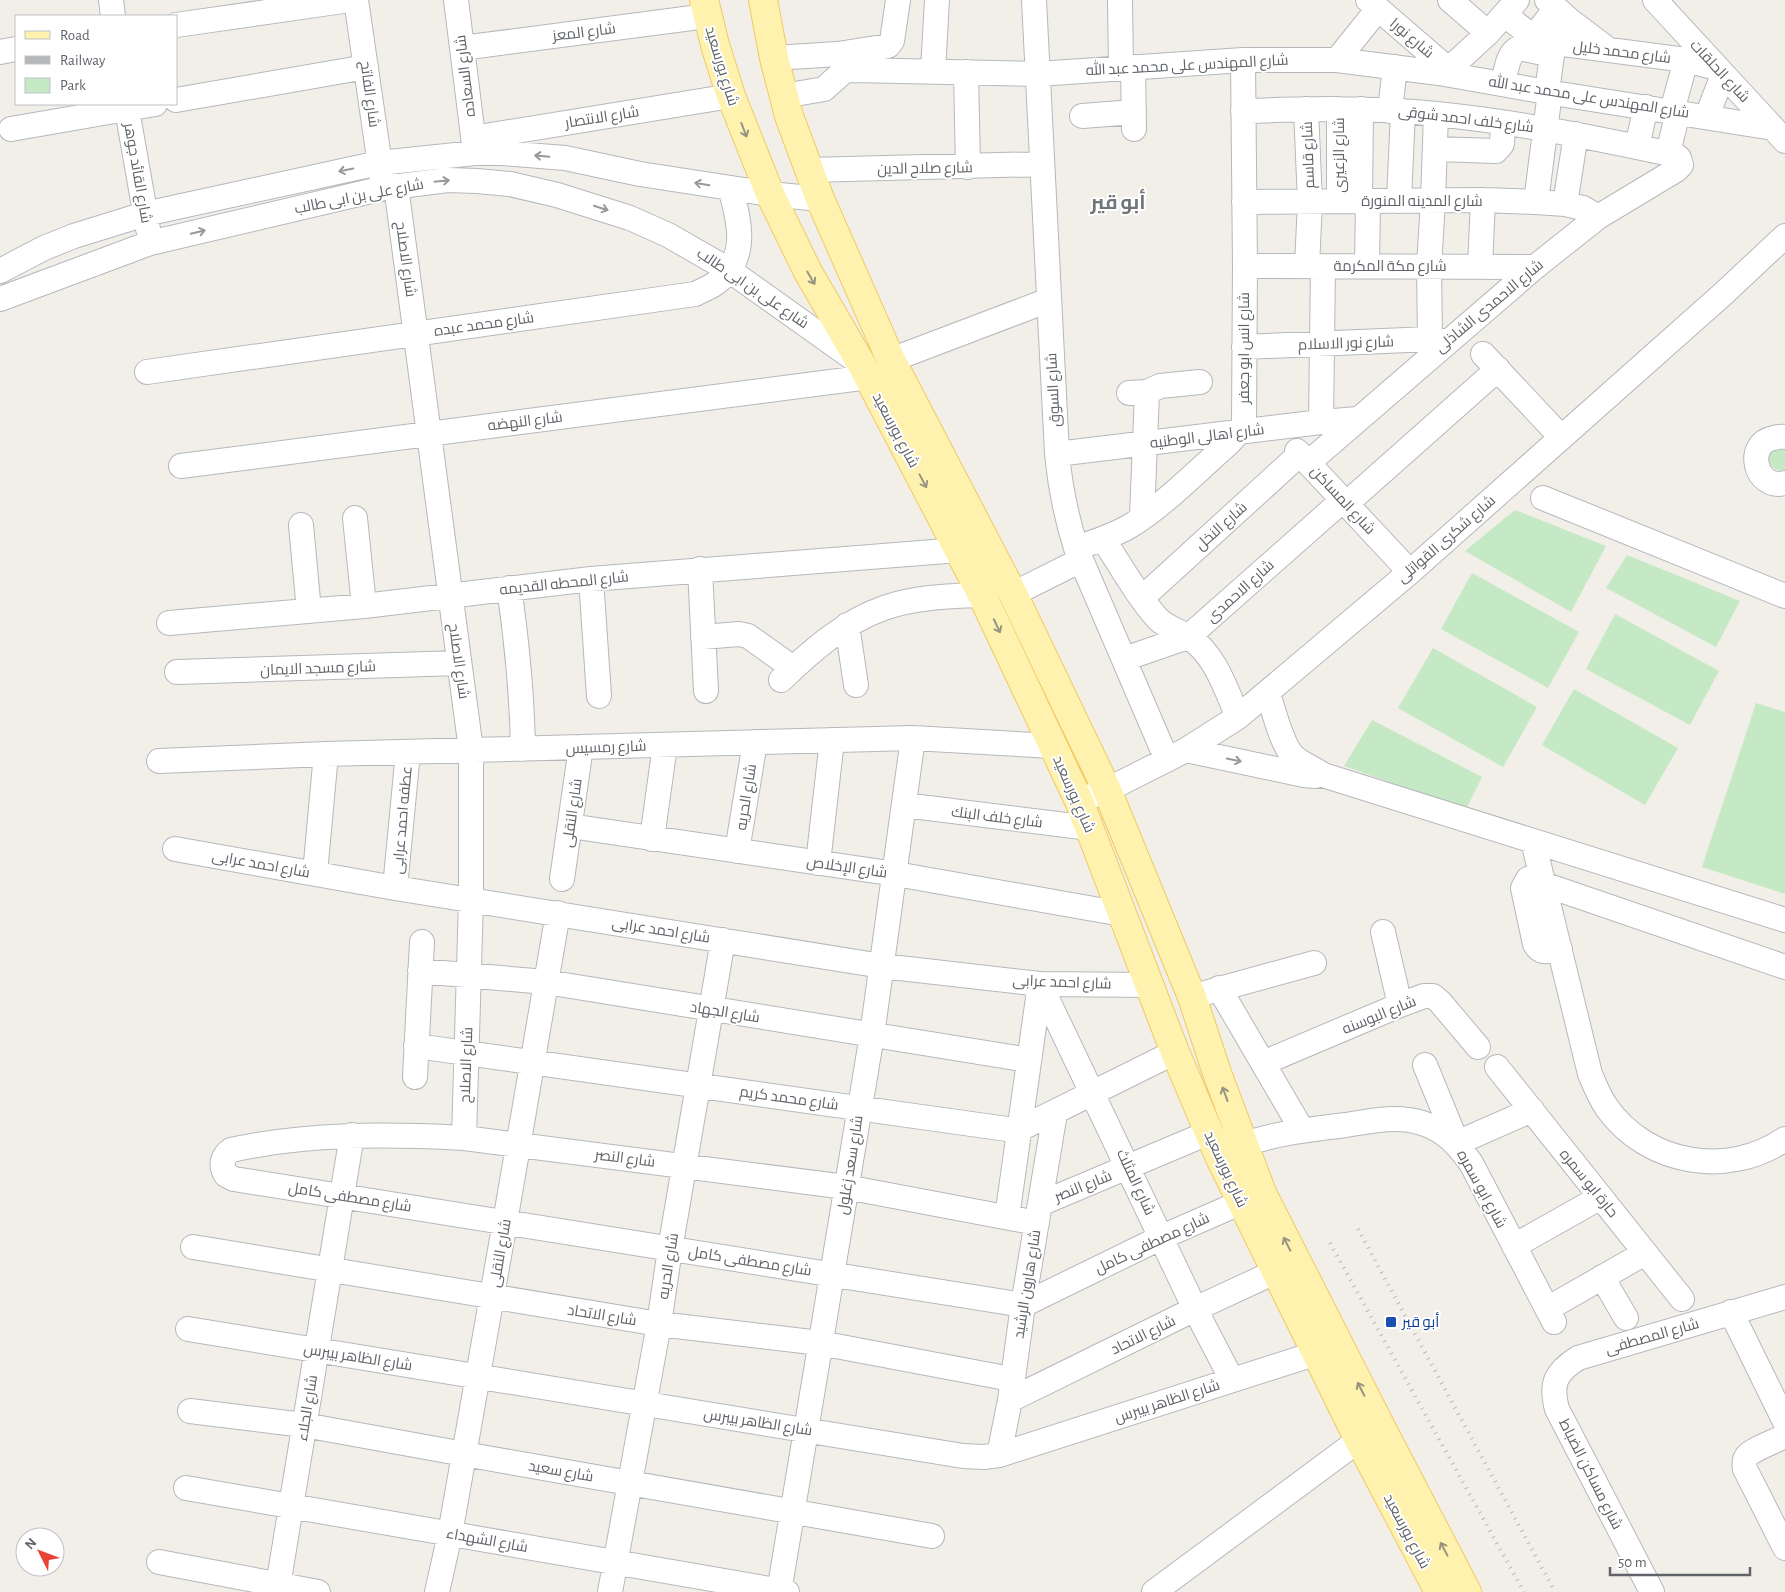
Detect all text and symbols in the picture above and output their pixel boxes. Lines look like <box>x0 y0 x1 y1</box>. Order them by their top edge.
legend <box>15 15 178 105</box>
street label: شارع نورا <box>1385 15 1437 63</box>
street label: شارع المعز <box>550 20 617 47</box>
street label: شارع بورسعيد <box>699 24 742 109</box>
text: Road <box>60 28 90 43</box>
street label: شارع السعاده <box>452 34 481 118</box>
street label: شارع الحلقات <box>1685 37 1753 107</box>
street label: شارع محمد خليل <box>1572 38 1672 69</box>
street label: شارع المهندس على محمد عبد الله <box>1085 50 1289 81</box>
text: Railway <box>60 53 106 68</box>
street label: شارع الفاتح <box>354 60 383 129</box>
street label: شارع المهندس على محمد عبد الله <box>1487 71 1691 124</box>
text: Park <box>60 78 86 93</box>
street label: شارع الانتصار <box>563 103 641 134</box>
street label: شارع خلف احمد شوقى <box>1397 103 1535 138</box>
street label: شارع الزعيرى <box>1331 117 1350 193</box>
street label: شارع القائد جوهر <box>118 121 155 225</box>
street label: شارع قاسم <box>1299 121 1320 189</box>
one-way arrow <box>740 122 749 137</box>
one-way arrow <box>534 152 550 161</box>
street label: شارع صلاح الدين <box>877 159 973 180</box>
one-way arrow <box>338 166 354 175</box>
street label: شارع على بن ابى طالب <box>293 176 426 219</box>
one-way arrow <box>434 176 450 185</box>
one-way arrow <box>694 178 710 188</box>
district label: أبو قير <box>1090 188 1146 214</box>
street label: شارع المدينه المنورة <box>1361 193 1483 212</box>
one-way arrow <box>593 204 609 214</box>
street label: شارع الاصلاح <box>390 220 419 298</box>
one-way arrow <box>189 227 205 236</box>
street label: شارع على بن ابى طالب <box>692 245 812 334</box>
street label: شارع الاحمدى الشاذلى <box>1432 256 1548 358</box>
street label: شارع مكة المكرمة <box>1333 258 1447 277</box>
one-way arrow <box>807 270 817 284</box>
street label: شارع انس ابو جعفر <box>1236 292 1255 405</box>
street label: شارع محمد عبده <box>433 309 535 342</box>
street label: شارع نور الاسلام <box>1298 333 1394 356</box>
street label: شارع السوق <box>1043 352 1066 427</box>
street label: شارع بورسعيد <box>867 390 922 472</box>
street label: شارع النهضه <box>487 408 564 437</box>
street label: شارع اهالى الوطنيه <box>1149 421 1265 454</box>
street label: شارع المساكن <box>1305 463 1379 539</box>
one-way arrow <box>918 474 928 489</box>
street label: شارع شكرى القواتلى <box>1394 492 1500 588</box>
street label: شارع النخل <box>1192 499 1252 555</box>
street label: شارع الاحمدى <box>1203 557 1279 628</box>
street label: شارع المحطه القديمه <box>499 568 630 601</box>
one-way arrow <box>992 618 1002 633</box>
street label: شارع الاصلاح <box>443 622 472 700</box>
street label: شارع مسجد الايمان <box>260 658 376 681</box>
street label: شارع رمسيس <box>565 738 647 759</box>
street label: شارع بورسعيد <box>1047 753 1098 836</box>
one-way arrow <box>1226 756 1242 765</box>
street label: شارع الحريه <box>733 763 762 832</box>
street label: عطفه احمد عرابى <box>390 765 417 875</box>
street label: شارع النقلى <box>559 777 588 849</box>
street label: شارع خلف البنك <box>950 803 1044 834</box>
street label: شارع احمد عرابى <box>210 848 311 883</box>
street label: شارع الإخلاص <box>805 853 888 884</box>
street label: شارع احمد عرابى <box>610 914 711 949</box>
street label: شارع احمد عرابى <box>1012 972 1112 995</box>
street label: شارع البوسنه <box>1340 993 1419 1040</box>
street label: شارع الجهاد <box>689 999 761 1028</box>
street label: شارع الاصلاح <box>457 1027 478 1104</box>
street label: شارع محمد كريم <box>738 1083 840 1116</box>
one-way arrow <box>1220 1087 1229 1103</box>
street label: شارع سعد زغلول <box>834 1114 869 1216</box>
street label: شارع بورسعيد <box>1199 1128 1251 1211</box>
street label: شارع النصر <box>592 1146 656 1173</box>
street label: شارع المثلث <box>1111 1146 1158 1219</box>
street label: حارة ابو سمره <box>1556 1146 1621 1221</box>
street label: شارع ابو سمره <box>1451 1147 1510 1232</box>
street label: شارع النصر <box>1051 1167 1115 1208</box>
street label: شارع مصطفى كامل <box>287 1179 413 1218</box>
street label: شارع مصطفى كامل <box>1092 1209 1213 1279</box>
street label: شارع النقلى <box>486 1217 517 1289</box>
street label: شارع هارون الرشيد <box>1010 1228 1046 1340</box>
street label: شارع الحريه <box>655 1232 684 1301</box>
one-way arrow <box>1282 1237 1292 1252</box>
street label: شارع مصطفى كامل <box>687 1243 813 1282</box>
street label: شارع الاتحاد <box>566 1302 638 1331</box>
street label: شارع الاتحاد <box>1108 1312 1179 1360</box>
place label: أبو قير <box>1401 1312 1439 1331</box>
marker: أبو قير <box>1384 1315 1398 1329</box>
street label: شارع المصطفى <box>1603 1315 1702 1360</box>
street label: شارع الظاهر بيبرس <box>302 1341 413 1376</box>
street label: شارع الجلاء <box>294 1374 323 1443</box>
street label: شارع الظاهر بيبرس <box>1112 1376 1223 1428</box>
one-way arrow <box>1356 1382 1365 1397</box>
street label: شارع الظاهر بيبرس <box>702 1406 813 1441</box>
street label: شارع مساكن الضباط <box>1553 1416 1626 1533</box>
street label: شارع سعيد <box>527 1457 595 1488</box>
street label: شارع بورسعيد <box>1378 1491 1433 1573</box>
street label: شارع الشهداء <box>444 1525 529 1558</box>
north arrow <box>15 1527 65 1577</box>
text: N <box>23 1536 40 1552</box>
one-way arrow <box>1439 1542 1448 1557</box>
scale bar <box>1610 1544 1750 1576</box>
text: 50 m <box>1618 1555 1647 1570</box>

